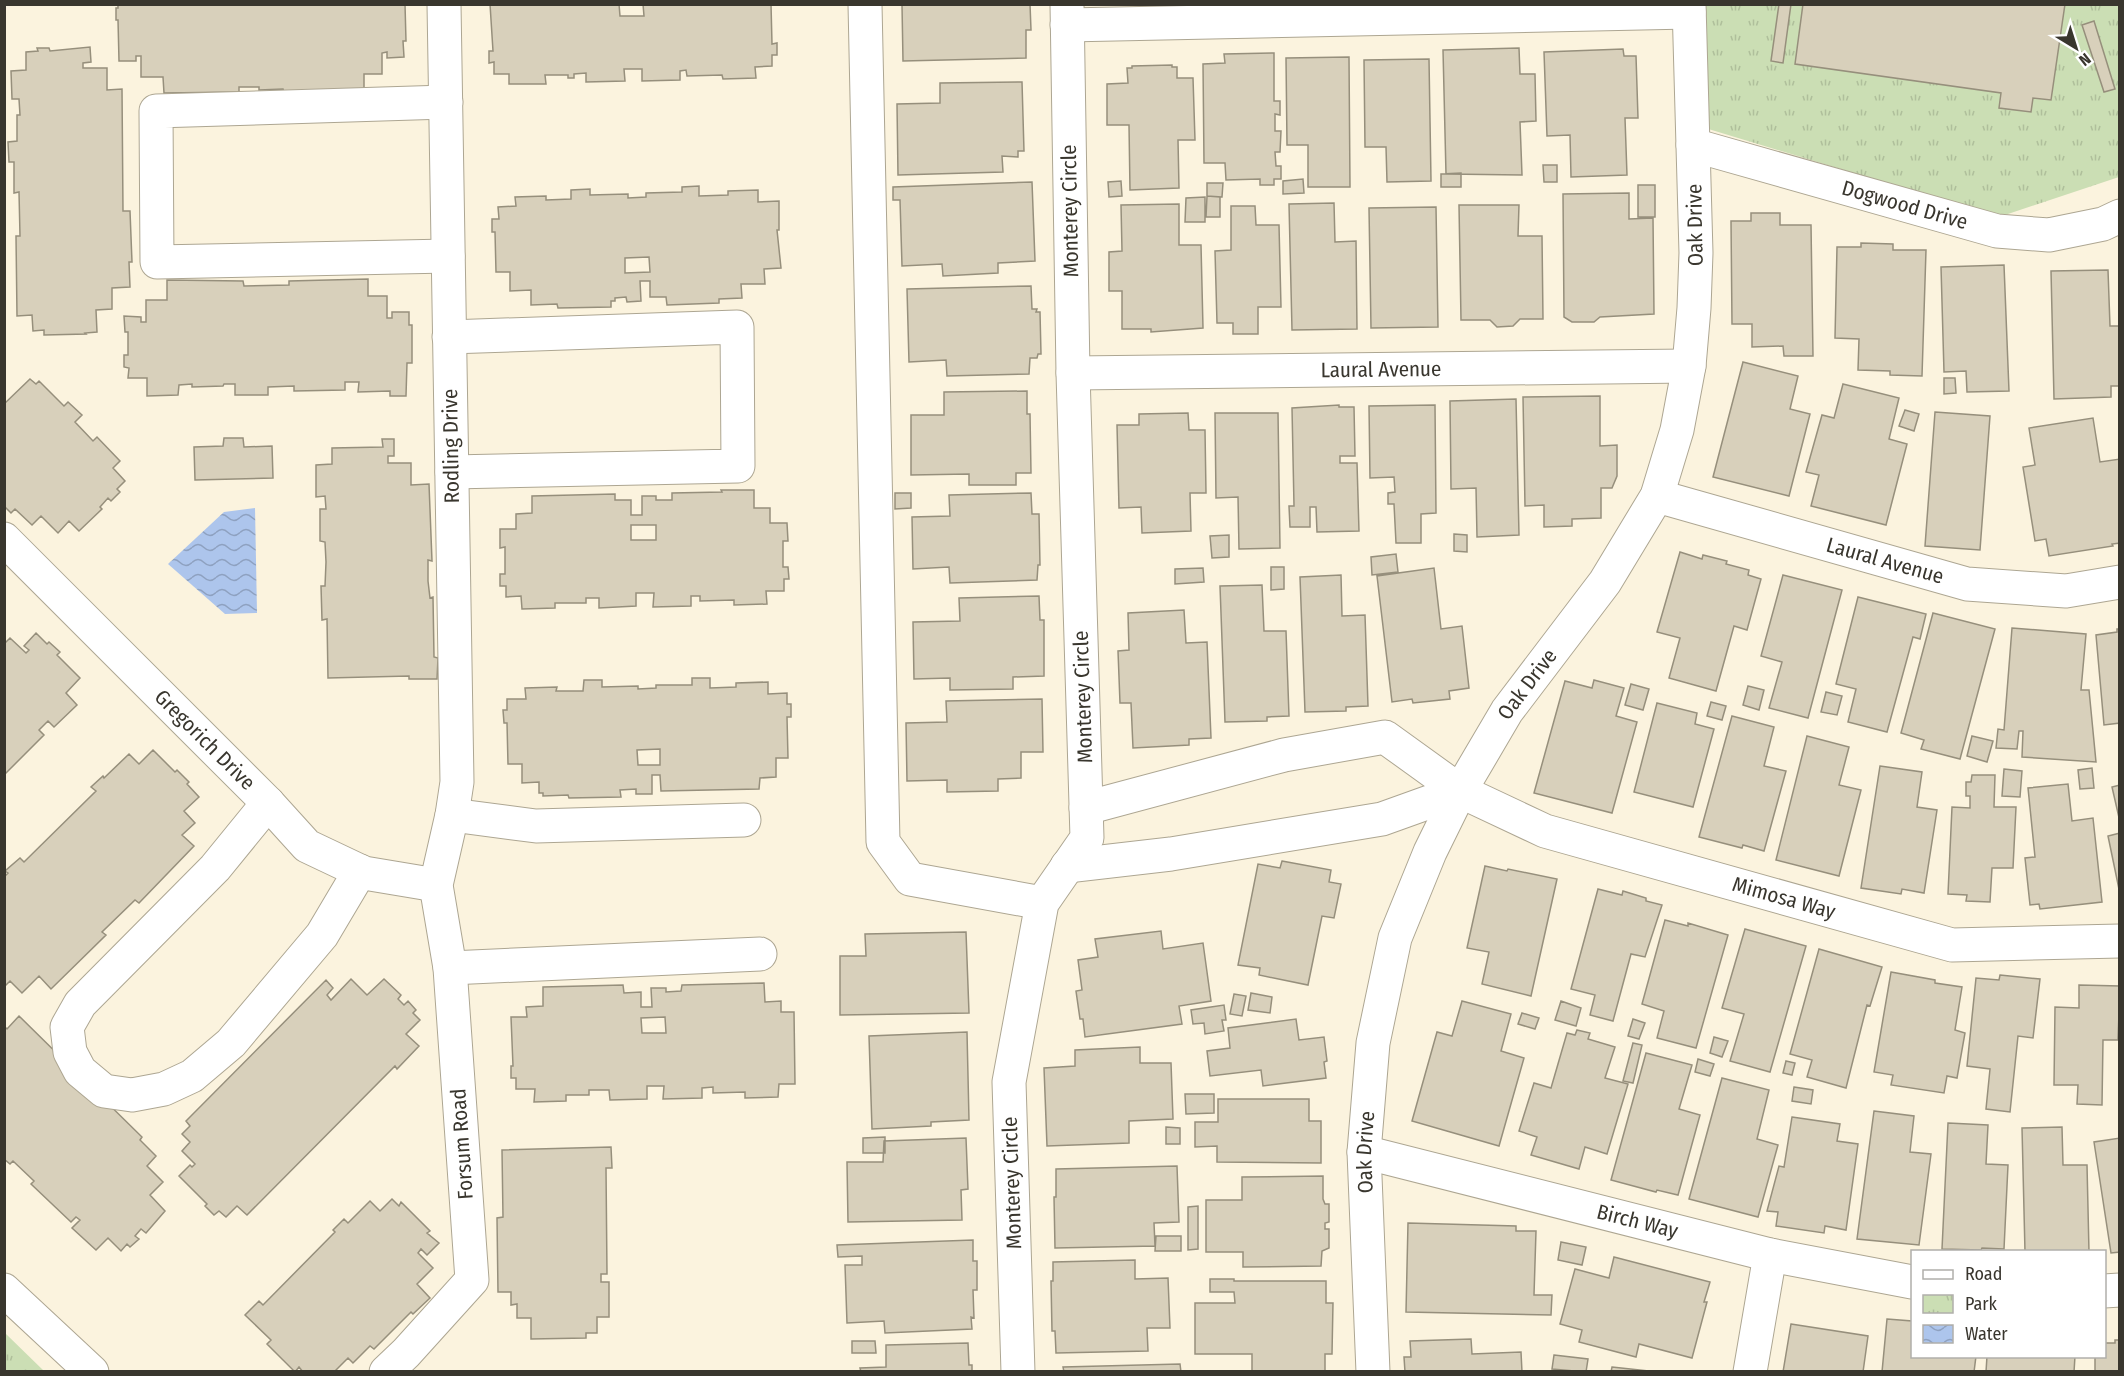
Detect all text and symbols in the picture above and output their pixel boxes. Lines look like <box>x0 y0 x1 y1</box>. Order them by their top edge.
north arrow <box>2046 18 2106 78</box>
text: N <box>2075 49 2095 70</box>
street label: Monterey Circle <box>1056 144 1084 278</box>
street label: Dogwood Drive <box>1839 175 1971 235</box>
street label: Oak Drive <box>1681 184 1709 266</box>
street label: Laural Avenue <box>1320 356 1442 383</box>
street label: Rodling Drive <box>437 388 465 504</box>
street label: Laural Avenue <box>1823 532 1947 590</box>
street label: Monterey Circle <box>1068 630 1098 764</box>
street label: Oak Drive <box>1492 644 1563 724</box>
street label: Gregorich Drive <box>149 684 261 796</box>
street label: Mimosa Way <box>1729 871 1839 925</box>
street label: Forsum Road <box>445 1088 479 1200</box>
street label: Oak Drive <box>1351 1110 1380 1194</box>
street label: Monterey Circle <box>997 1116 1027 1250</box>
street label: Birch Way <box>1594 1199 1681 1244</box>
legend <box>1911 1250 2106 1358</box>
text: Road <box>1965 1263 2002 1285</box>
text: Park <box>1965 1293 1998 1315</box>
text: Water <box>1965 1323 2008 1345</box>

